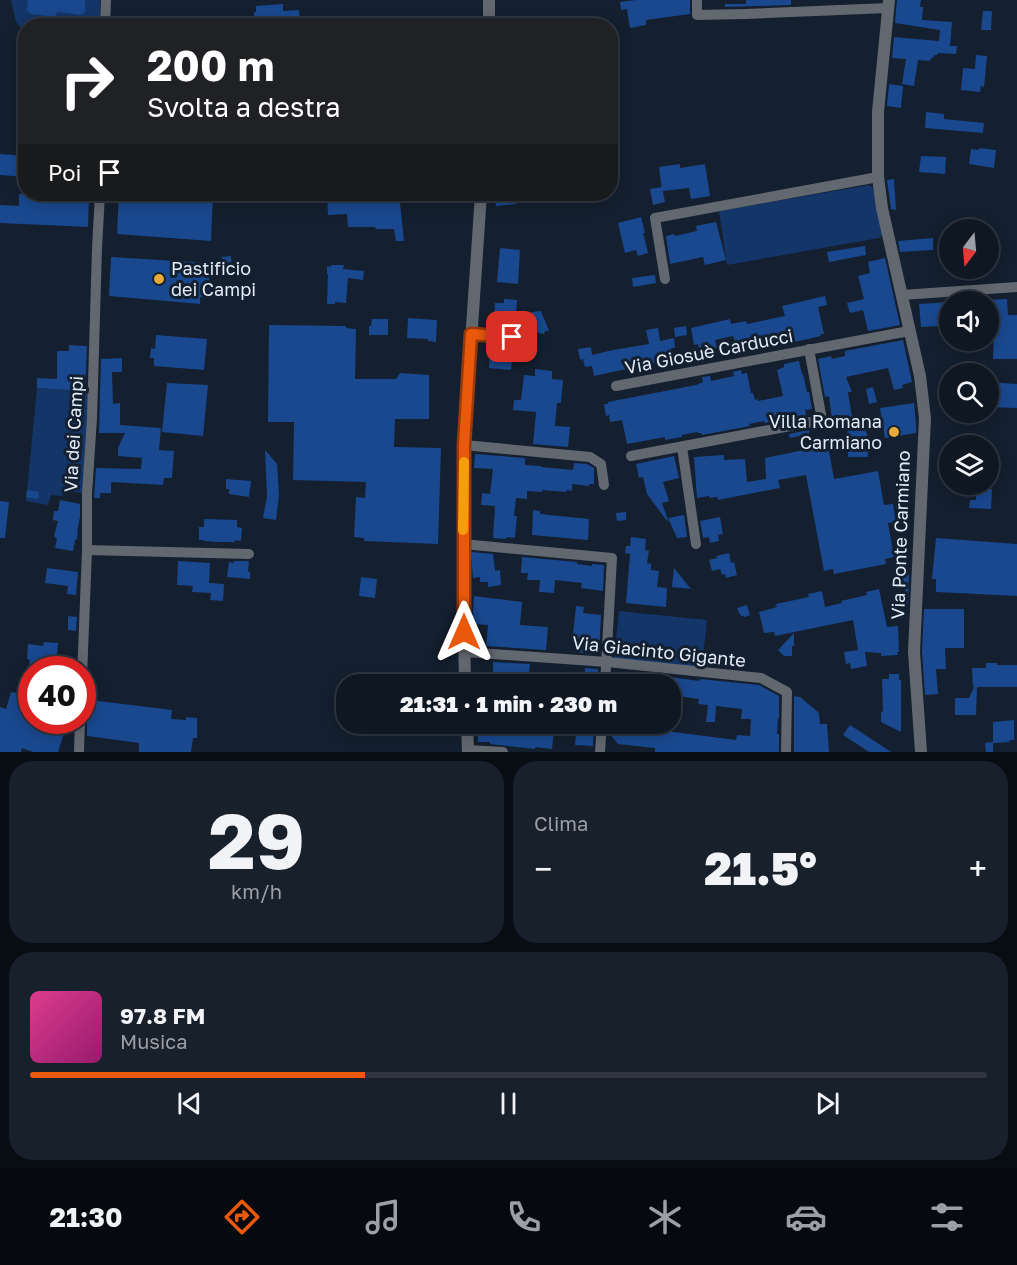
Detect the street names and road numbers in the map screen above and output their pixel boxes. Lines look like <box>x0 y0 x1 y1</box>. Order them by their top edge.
street label: Via Giosuè Carducci <box>623 324 795 378</box>
street label: Via dei Campi <box>59 375 87 493</box>
street label: Via Ponte Carmiano <box>886 450 914 620</box>
street label: Via Giacinto Gigante <box>571 631 747 671</box>

